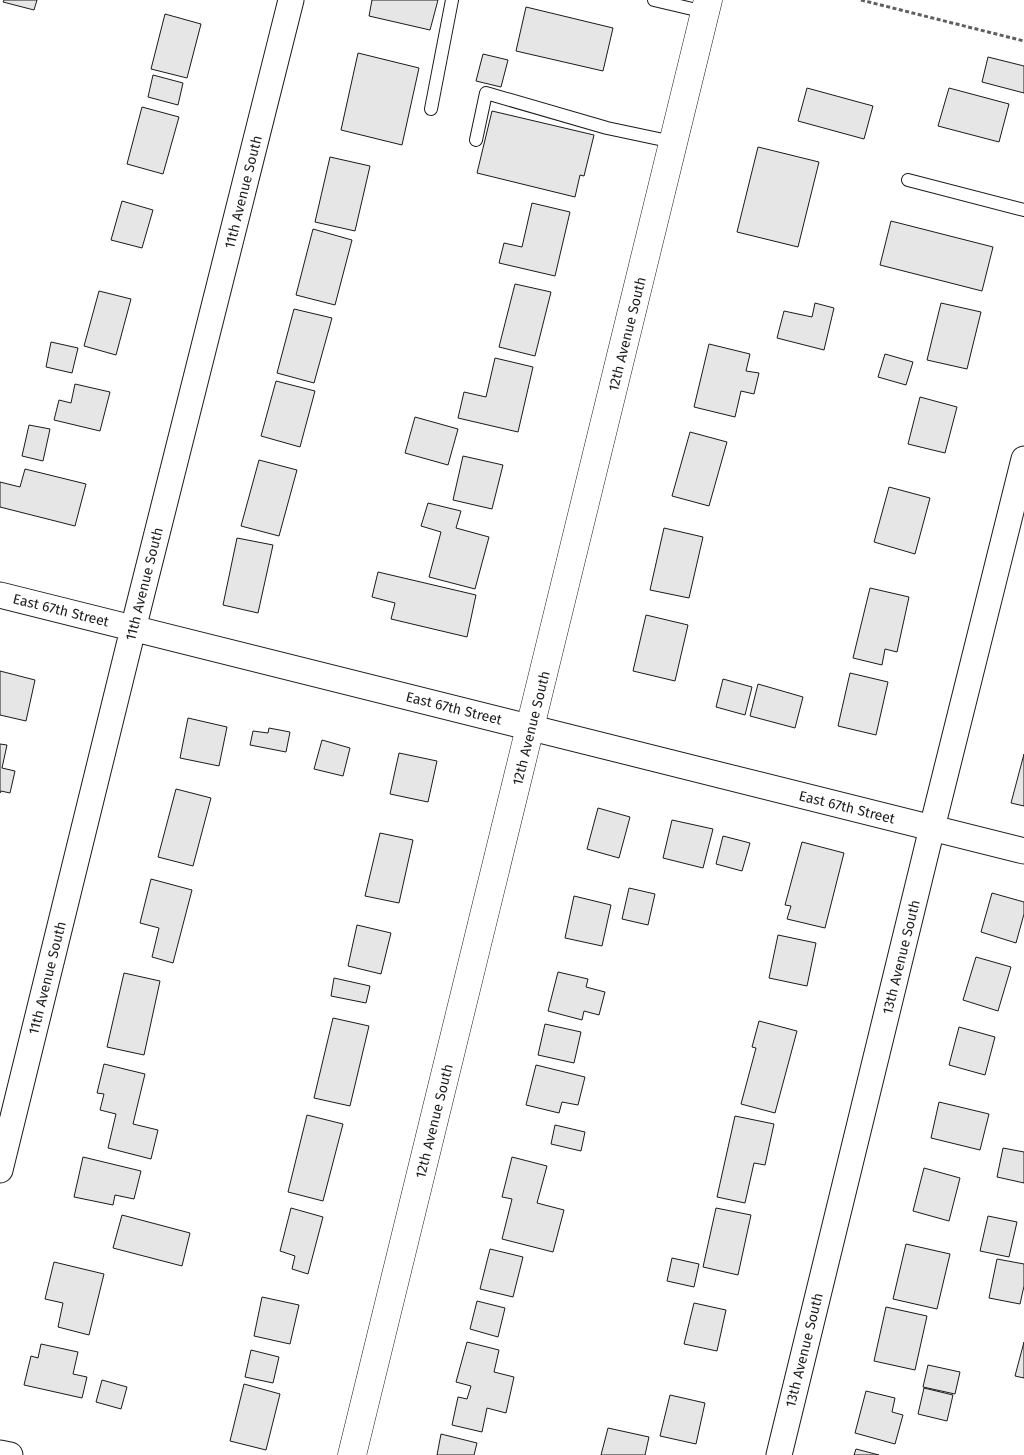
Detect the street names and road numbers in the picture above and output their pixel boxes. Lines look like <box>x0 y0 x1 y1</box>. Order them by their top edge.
street label: 11th Avenue South <box>221 134 266 251</box>
street label: 12th Avenue South <box>605 275 650 393</box>
street label: 11th Avenue South <box>122 526 167 643</box>
street label: East 67th Street <box>11 590 112 631</box>
street label: 12th Avenue South <box>509 669 554 787</box>
street label: East 67th Street <box>404 688 505 729</box>
street label: East 67th Street <box>797 787 898 828</box>
street label: 13th Avenue South <box>879 898 924 1016</box>
street label: 11th Avenue South <box>25 920 70 1037</box>
street label: 12th Avenue South <box>412 1062 457 1180</box>
street label: 13th Avenue South <box>782 1291 827 1409</box>

